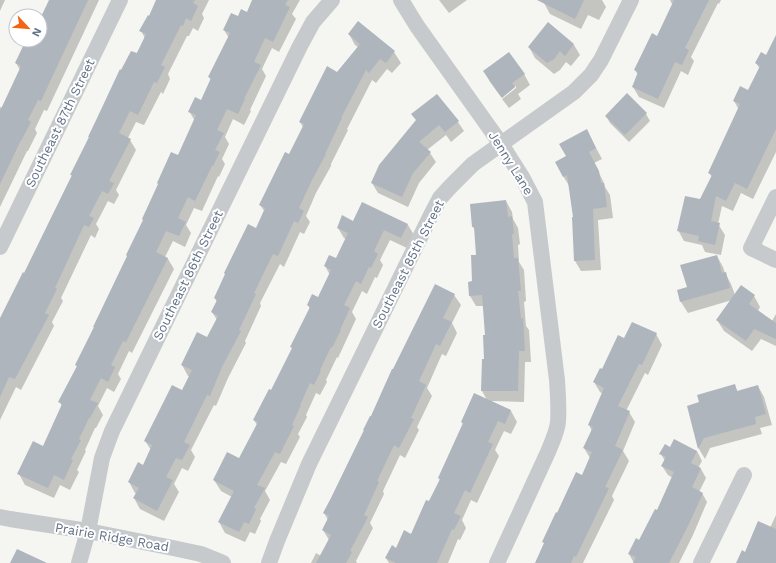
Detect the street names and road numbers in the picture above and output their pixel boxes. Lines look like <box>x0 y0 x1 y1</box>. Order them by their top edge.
street label: Southeast 87th Street <box>22 56 98 190</box>
street label: Jenny Lane <box>486 128 536 198</box>
street label: Southeast 85th Street <box>369 197 447 331</box>
street label: Southeast 86th Street <box>150 207 226 342</box>
street label: Prairie Ridge Road <box>54 520 170 554</box>

